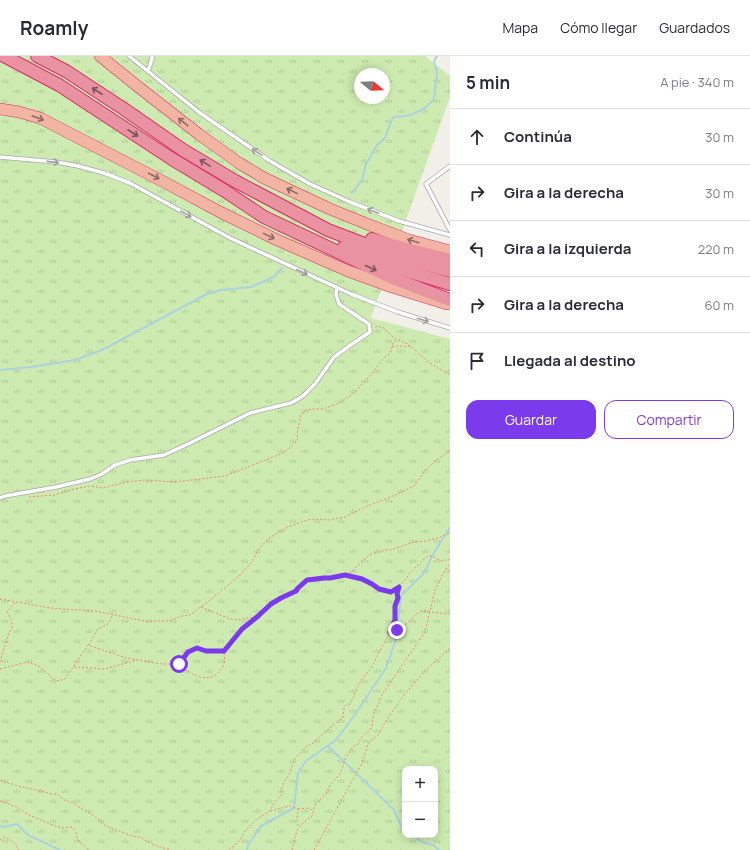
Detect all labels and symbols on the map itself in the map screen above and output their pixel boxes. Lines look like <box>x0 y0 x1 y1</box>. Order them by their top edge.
north arrow <box>354 68 390 104</box>
one-way arrow <box>91 87 102 95</box>
one-way arrow <box>31 115 44 122</box>
one-way arrow <box>178 117 189 126</box>
one-way arrow <box>127 130 139 138</box>
one-way arrow <box>252 148 263 156</box>
one-way arrow <box>46 158 59 166</box>
one-way arrow <box>200 159 211 167</box>
one-way arrow <box>148 173 160 181</box>
one-way arrow <box>287 187 299 194</box>
one-way arrow <box>367 207 379 214</box>
one-way arrow <box>180 211 192 218</box>
one-way arrow <box>263 233 275 240</box>
one-way arrow <box>407 236 419 244</box>
one-way arrow <box>364 265 376 272</box>
one-way arrow <box>296 269 308 276</box>
one-way arrow <box>416 317 429 324</box>
route end <box>388 621 406 639</box>
route start <box>170 655 188 673</box>

